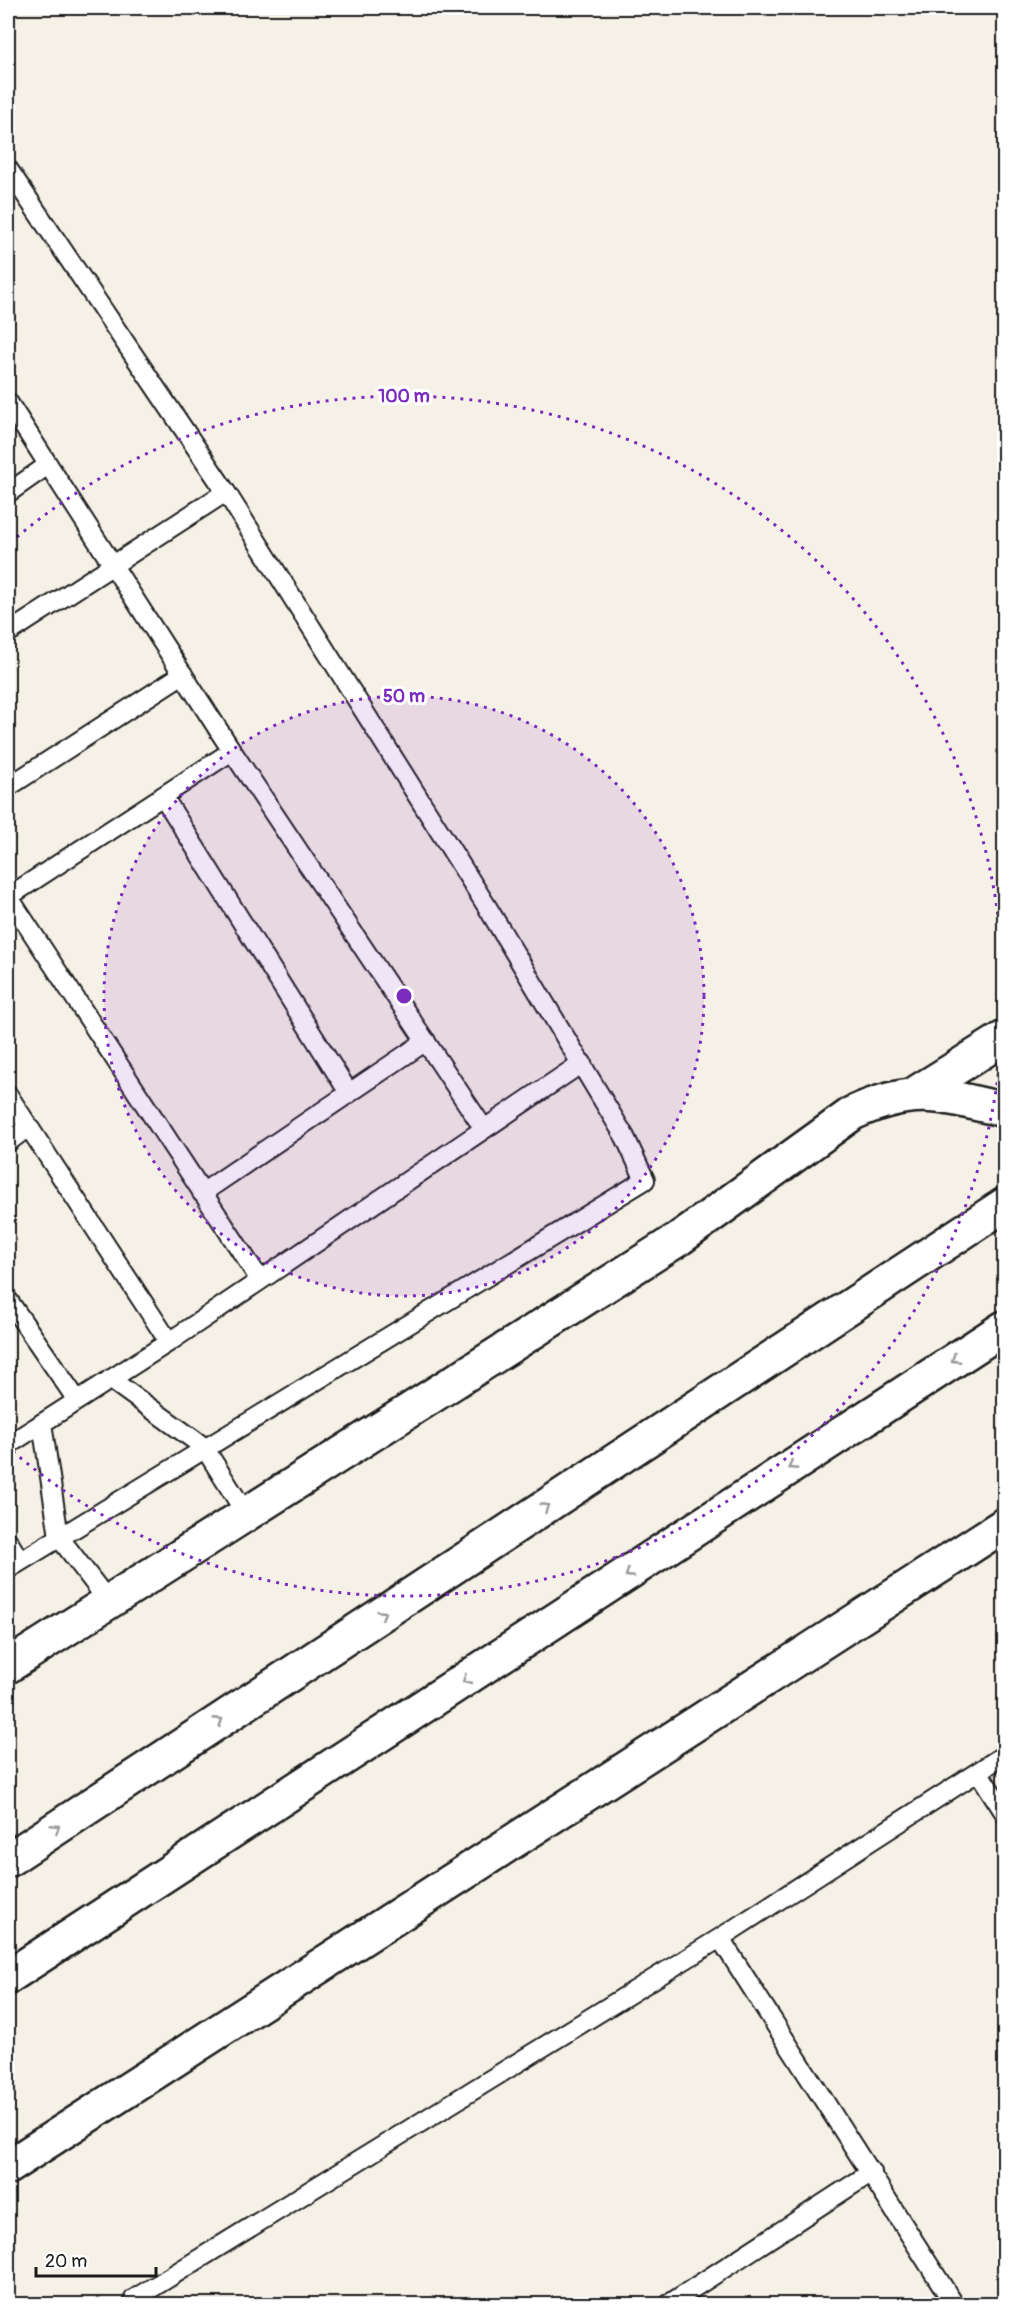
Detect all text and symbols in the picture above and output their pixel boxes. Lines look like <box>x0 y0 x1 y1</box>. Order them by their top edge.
text: 100 m <box>378 385 430 408</box>
text: 50 m <box>383 685 425 708</box>
centre of rings <box>394 986 414 1006</box>
one-way arrow <box>951 1352 962 1363</box>
one-way arrow <box>788 1459 799 1470</box>
one-way arrow <box>539 1503 550 1514</box>
one-way arrow <box>625 1566 636 1577</box>
one-way arrow <box>376 1610 387 1621</box>
one-way arrow <box>462 1673 472 1685</box>
one-way arrow <box>213 1717 224 1728</box>
one-way arrow <box>50 1824 61 1835</box>
scale bar <box>36 2240 156 2278</box>
text: 20 m <box>45 2250 87 2273</box>

